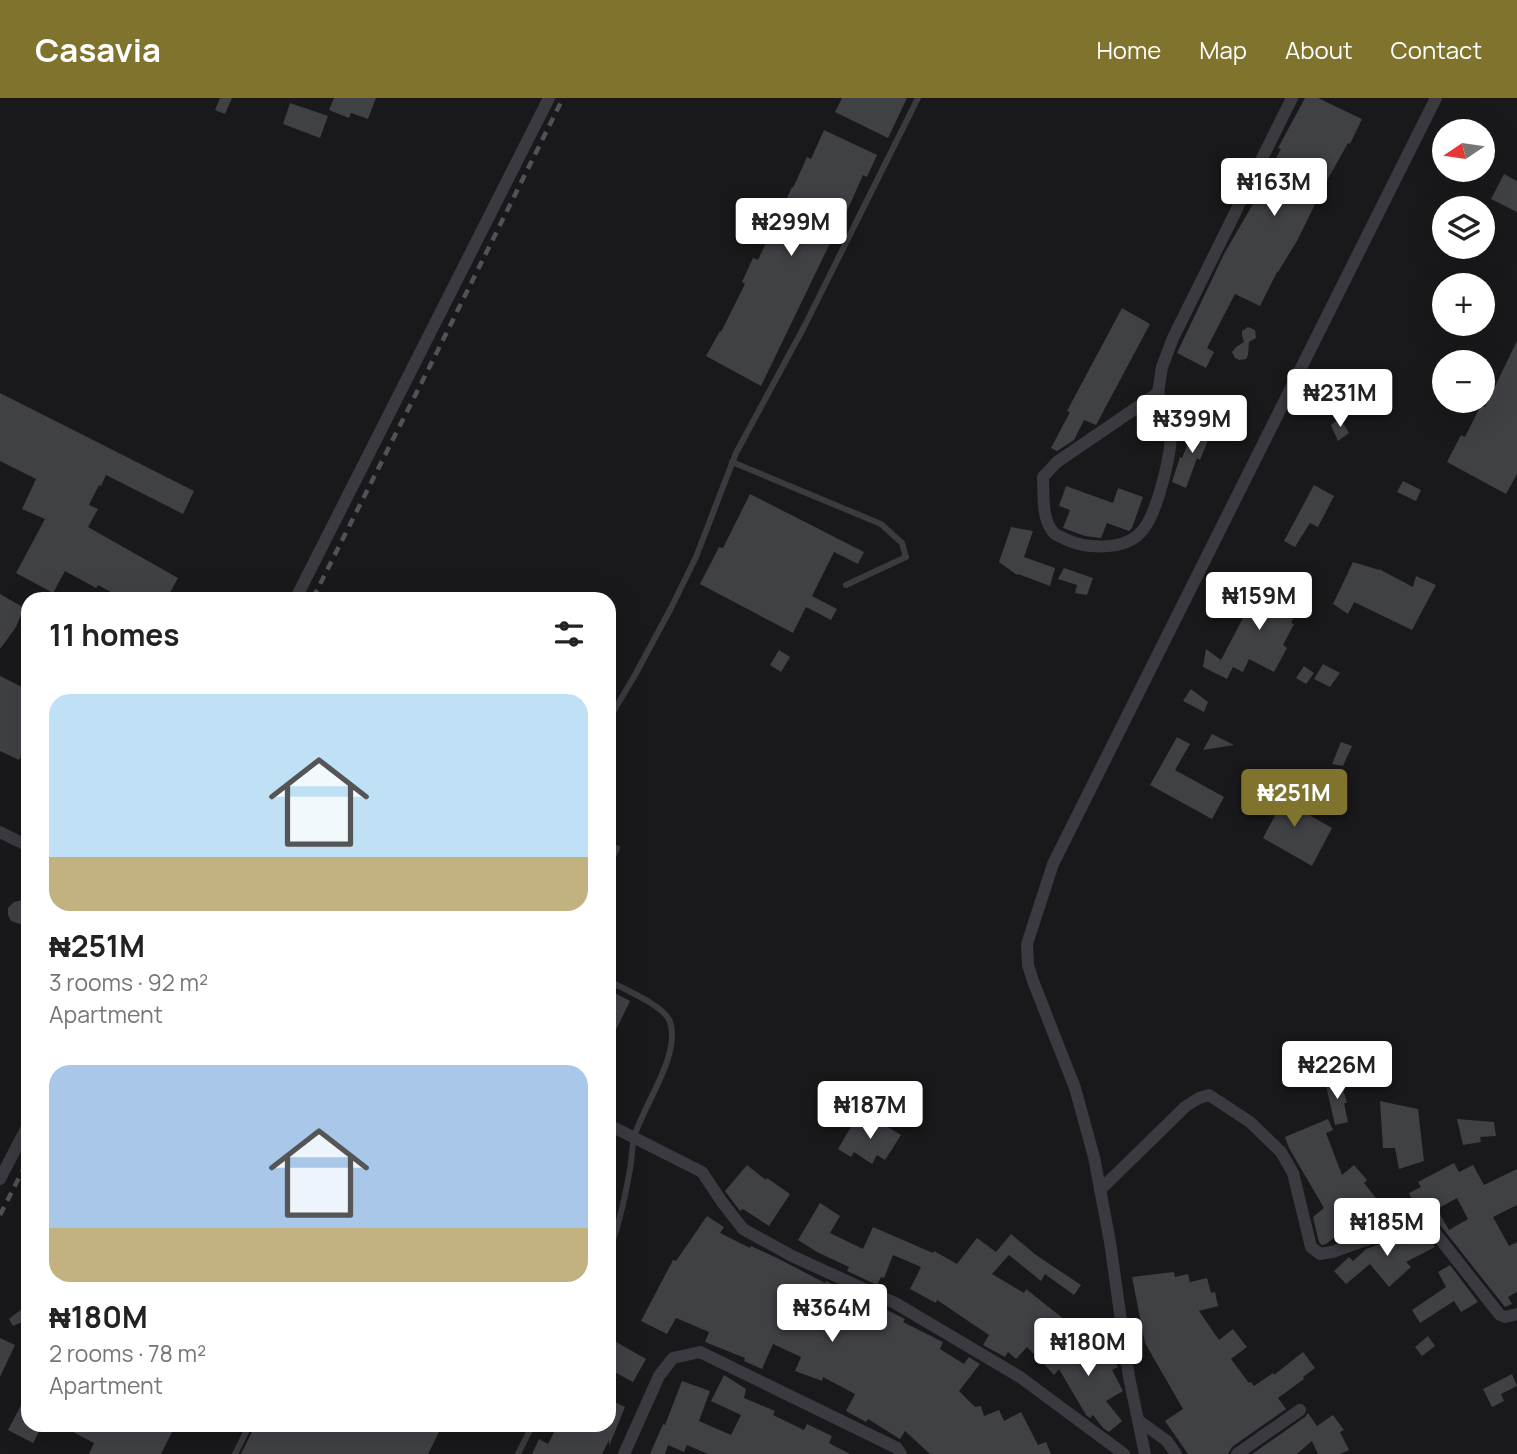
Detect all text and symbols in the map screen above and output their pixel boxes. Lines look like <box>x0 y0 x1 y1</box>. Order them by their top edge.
text: Casavia <box>35 27 161 72</box>
text: Home <box>1096 33 1161 66</box>
text: Map <box>1199 33 1247 66</box>
text: About <box>1285 33 1353 66</box>
text: Contact <box>1391 33 1482 66</box>
north arrow <box>1432 119 1494 182</box>
map controls <box>1432 119 1495 413</box>
pin: ₦163M <box>1225 158 1323 218</box>
text: ₦163M <box>1237 165 1311 197</box>
button: layers <box>1432 196 1495 259</box>
pin: ₦299M <box>742 198 840 258</box>
text: ₦299M <box>752 205 830 237</box>
button: + <box>1432 273 1495 336</box>
button: − <box>1432 350 1495 413</box>
pin: ₦231M <box>1291 370 1389 429</box>
text: ₦231M <box>1303 376 1377 408</box>
pin: ₦399M <box>1143 396 1241 455</box>
text: ₦399M <box>1153 402 1231 434</box>
pin: ₦159M <box>1210 573 1308 632</box>
text: ₦159M <box>1222 579 1296 611</box>
text: 11 homes <box>49 614 180 655</box>
icon: filters <box>550 615 588 653</box>
icon: home <box>256 739 382 865</box>
pin: ₦251M <box>1245 770 1343 829</box>
text: ₦251M <box>1257 776 1331 808</box>
text: ₦251M <box>49 925 145 966</box>
text: 3 rooms · 92 m² <box>49 966 208 998</box>
text: Apartment <box>49 998 163 1030</box>
pin: ₦226M <box>1288 1042 1386 1101</box>
text: ₦226M <box>1298 1048 1376 1080</box>
pin: ₦187M <box>821 1082 919 1141</box>
text: ₦187M <box>834 1088 906 1120</box>
icon: home <box>256 1110 382 1236</box>
pin: ₦185M <box>1338 1198 1436 1258</box>
text: ₦185M <box>1350 1205 1424 1237</box>
pin: ₦364M <box>783 1284 881 1344</box>
text: ₦364M <box>793 1291 871 1323</box>
text: ₦180M <box>49 1296 148 1337</box>
pin: ₦180M <box>1039 1318 1137 1378</box>
text: ₦180M <box>1050 1325 1126 1357</box>
text: 2 rooms · 78 m² <box>49 1337 206 1369</box>
text: Apartment <box>49 1369 163 1401</box>

